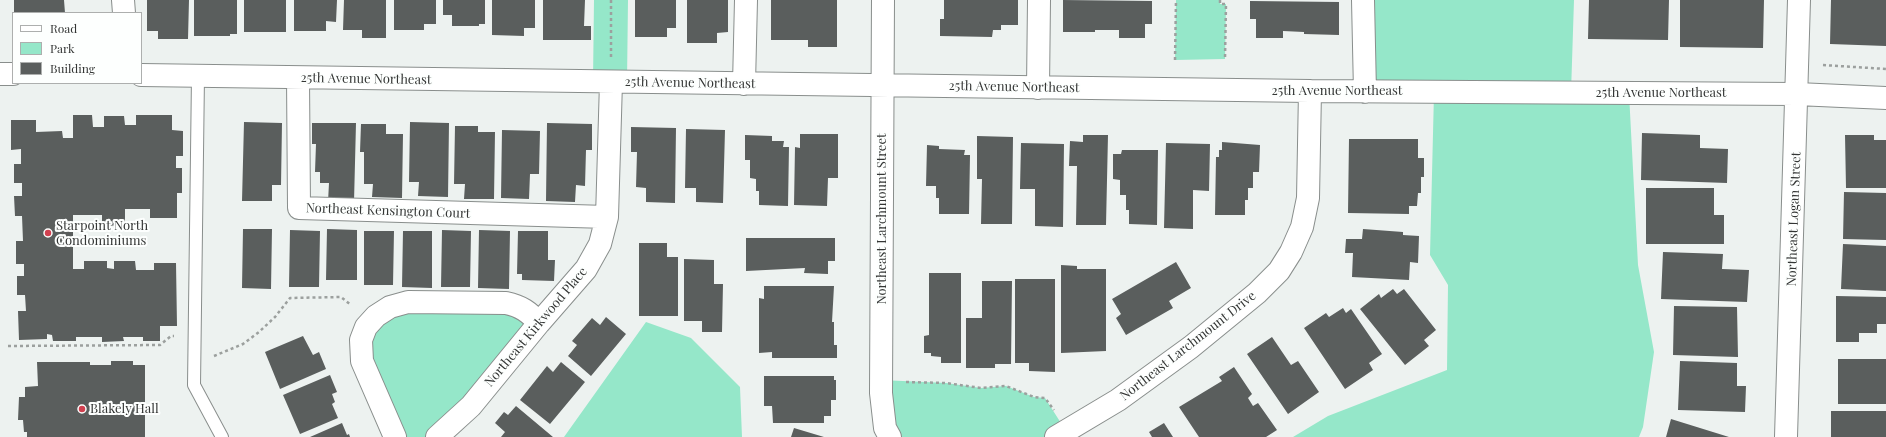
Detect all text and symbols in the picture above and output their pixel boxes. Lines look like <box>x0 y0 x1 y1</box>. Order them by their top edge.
legend <box>12 12 142 84</box>
text: Road <box>50 20 77 36</box>
text: Park <box>50 40 75 56</box>
text: Building <box>50 60 95 76</box>
street label: 25th Avenue Northeast <box>300 70 432 88</box>
street label: 25th Avenue Northeast <box>624 74 756 92</box>
street label: 25th Avenue Northeast <box>948 78 1080 96</box>
street label: 25th Avenue Northeast <box>1272 83 1402 99</box>
street label: 25th Avenue Northeast <box>1596 85 1726 101</box>
street label: Northeast Larchmount Street <box>874 133 890 305</box>
street label: Northeast Logan Street <box>1784 151 1804 287</box>
street label: Northeast Kensington Court <box>306 200 470 222</box>
place label: Starpoint North Condominiums <box>56 218 148 249</box>
marker: Starpoint North Condominiums <box>43 228 53 238</box>
street label: Northeast Kirkwood Place <box>481 264 591 390</box>
street label: Northeast Larchmount Drive <box>1117 288 1259 404</box>
place label: Blakely Hall <box>90 401 159 417</box>
marker: Blakely Hall <box>77 404 87 414</box>

